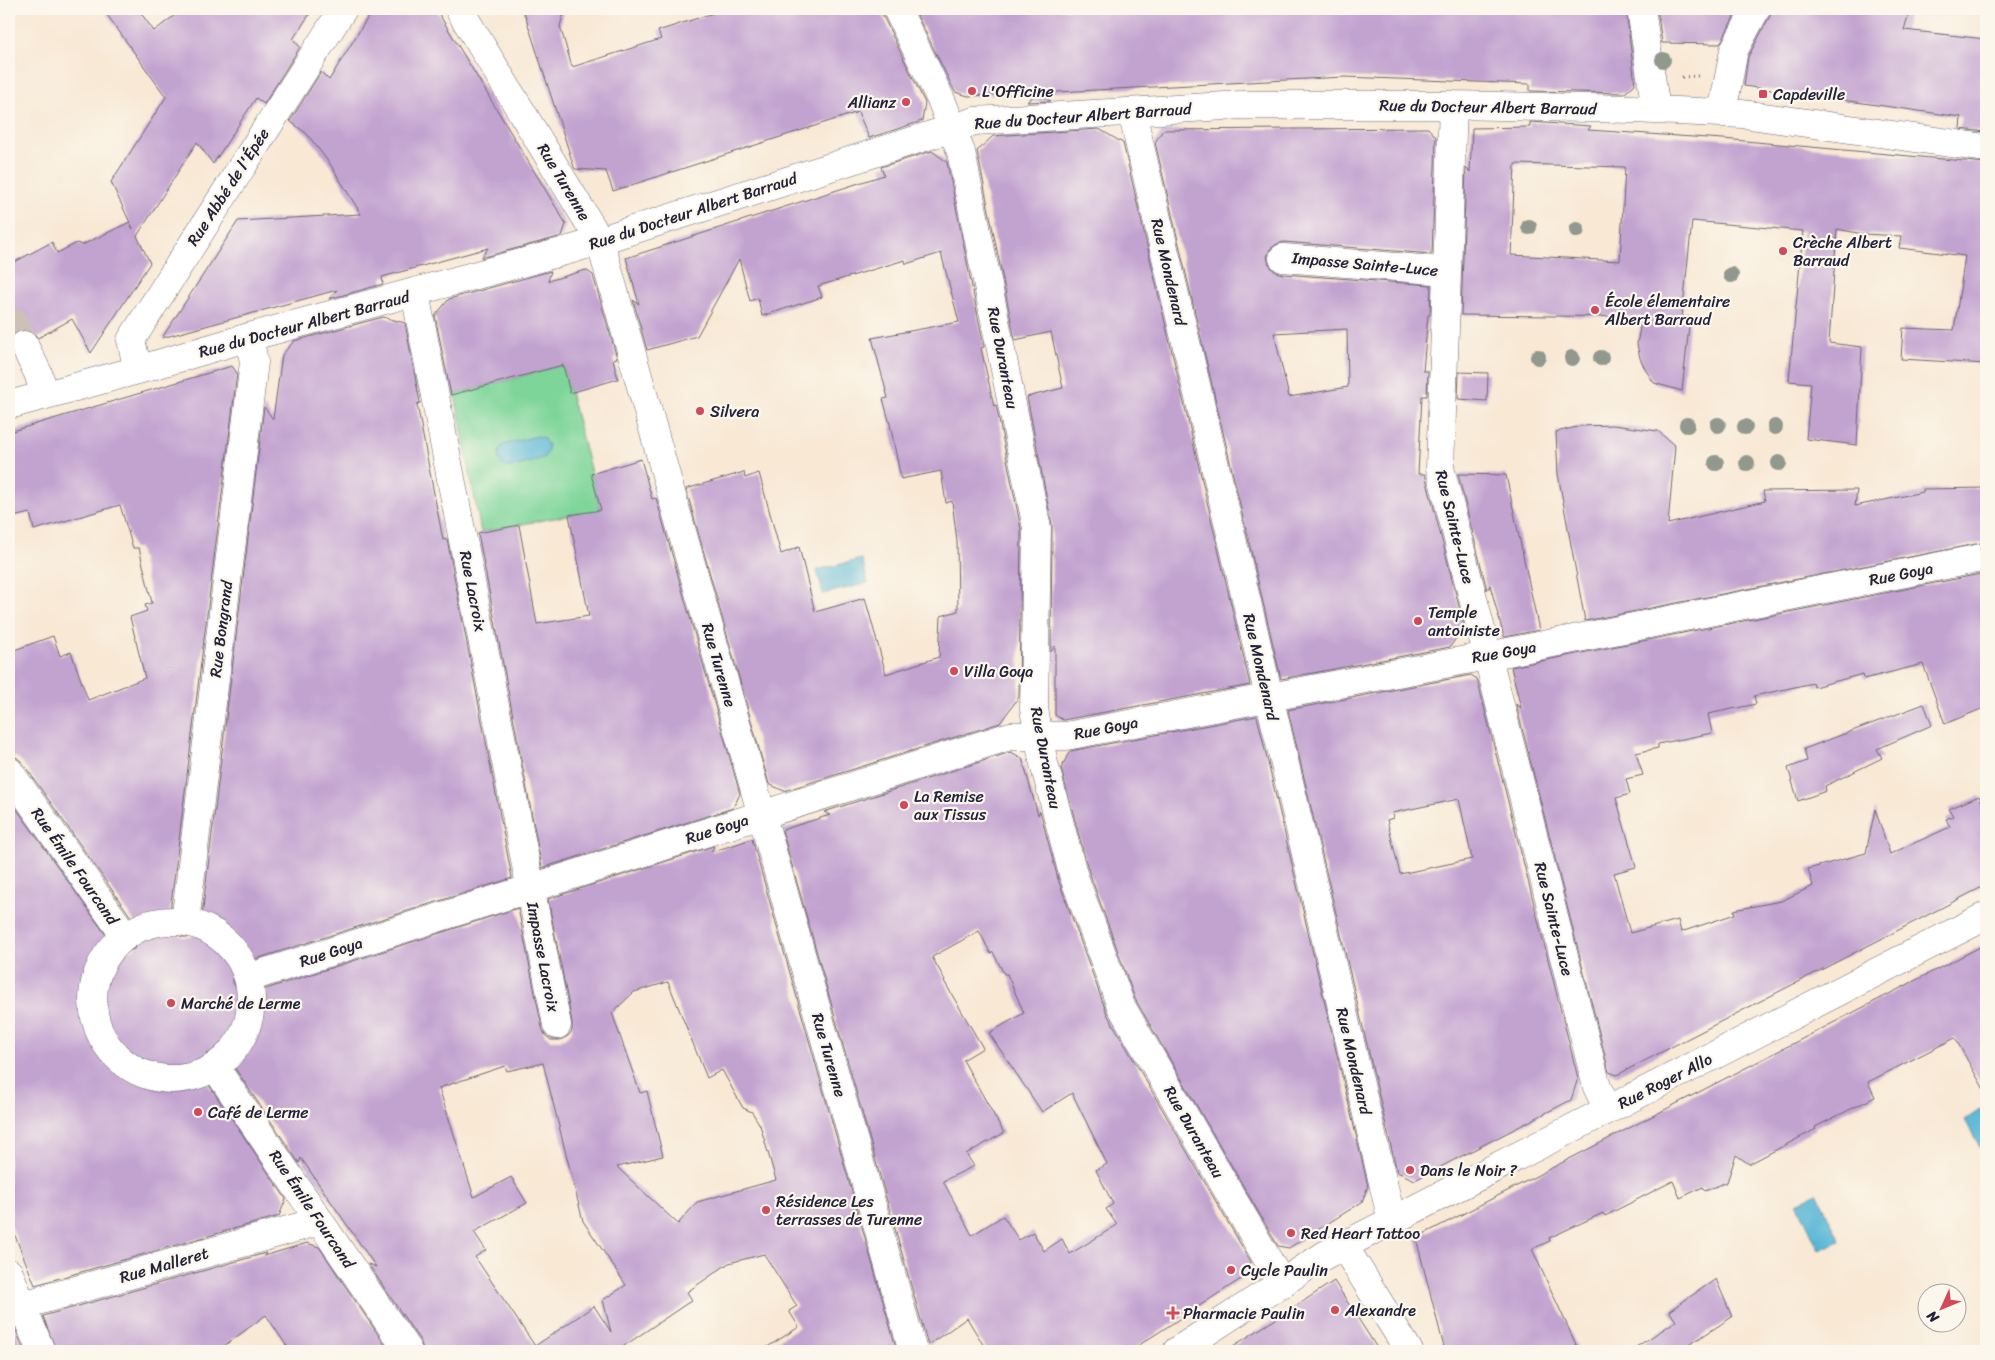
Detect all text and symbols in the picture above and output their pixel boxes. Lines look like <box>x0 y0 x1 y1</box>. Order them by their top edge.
place label: L'Officine <box>982 77 1054 106</box>
place label: Capdeville <box>1773 80 1845 109</box>
marker: L'Officine <box>966 85 978 97</box>
place label: Allianz <box>847 88 896 117</box>
marker: Capdeville <box>1757 88 1769 100</box>
street label: Rue du Docteur Albert Barraud <box>1379 91 1598 123</box>
street label: Rue du Docteur Albert Barraud <box>974 94 1194 138</box>
marker: Allianz <box>900 96 912 108</box>
street label: Rue Abbé de l'Épée <box>179 122 277 252</box>
street label: Rue Turenne <box>529 137 599 227</box>
street label: Rue du Docteur Albert Barraud <box>585 163 802 258</box>
street label: Rue Mondenard <box>1143 216 1196 330</box>
place label: Crèche Albert Barraud <box>1793 228 1892 275</box>
street label: Impasse Sainte-Luce <box>1290 243 1439 285</box>
marker: Crèche Albert Barraud <box>1777 245 1789 257</box>
street label: Rue du Docteur Albert Barraud <box>195 281 414 366</box>
place label: École élementaire Albert Barraud <box>1604 287 1730 334</box>
marker: École élementaire Albert Barraud <box>1589 304 1601 316</box>
street label: Rue Duranteau <box>979 305 1027 412</box>
place label: Silvera <box>710 397 759 426</box>
marker: Silvera <box>694 405 706 417</box>
street label: Rue Sainte-Luce <box>1427 467 1483 587</box>
street label: Rue Lacroix <box>451 548 495 635</box>
street label: Rue Goya <box>1866 554 1936 594</box>
street label: Rue Bongrand <box>201 577 242 679</box>
place label: Temple antoiniste <box>1428 598 1500 645</box>
street label: Rue Mondenard <box>1235 611 1288 725</box>
marker: Temple antoiniste <box>1412 615 1424 627</box>
street label: Rue Turenne <box>693 619 745 711</box>
street label: Rue Goya <box>1470 632 1538 672</box>
place label: Villa Goya <box>964 657 1033 686</box>
marker: Villa Goya <box>948 665 960 677</box>
street label: Rue Duranteau <box>1022 705 1070 812</box>
street label: Rue Goya <box>1071 708 1141 748</box>
place label: La Remise aux Tissus <box>914 782 987 829</box>
marker: La Remise aux Tissus <box>898 799 910 811</box>
street label: Rue Émile Fourcand <box>23 801 127 932</box>
street label: Rue Goya <box>682 805 752 853</box>
street label: Rue Sainte-Luce <box>1526 859 1582 979</box>
street label: Impasse Lacroix <box>518 898 568 1016</box>
street label: Rue Goya <box>296 928 366 976</box>
place label: Marché de Lerme <box>181 989 301 1018</box>
marker: Marché de Lerme <box>165 997 177 1009</box>
street label: Rue Mondenard <box>1328 1005 1381 1119</box>
street label: Rue Turenne <box>803 1009 855 1101</box>
street label: Rue Roger Allo <box>1612 1045 1718 1117</box>
street label: Rue Duranteau <box>1156 1080 1233 1184</box>
place label: Café de Lerme <box>208 1098 308 1127</box>
marker: Café de Lerme <box>192 1106 204 1118</box>
street label: Rue Émile Fourcand <box>261 1144 364 1276</box>
place label: Dans le Noir ? <box>1420 1156 1518 1185</box>
marker: Dans le Noir ? <box>1404 1164 1416 1176</box>
place label: Résidence Les terrasses de Turenne <box>776 1187 922 1234</box>
marker: Résidence Les terrasses de Turenne <box>760 1204 772 1216</box>
place label: Red Heart Tattoo <box>1301 1219 1420 1248</box>
marker: Red Heart Tattoo <box>1285 1227 1297 1239</box>
street label: Rue Malleret <box>116 1238 212 1292</box>
place label: Cycle Paulin <box>1241 1256 1328 1285</box>
marker: Cycle Paulin <box>1225 1264 1237 1276</box>
north arrow <box>1918 1282 1968 1332</box>
place label: Alexandre <box>1344 1296 1416 1325</box>
place label: Pharmacie Paulin <box>1183 1299 1305 1328</box>
marker: Alexandre <box>1329 1304 1341 1316</box>
text: N <box>1920 1304 1946 1330</box>
marker: Pharmacie Paulin <box>1167 1307 1179 1319</box>

